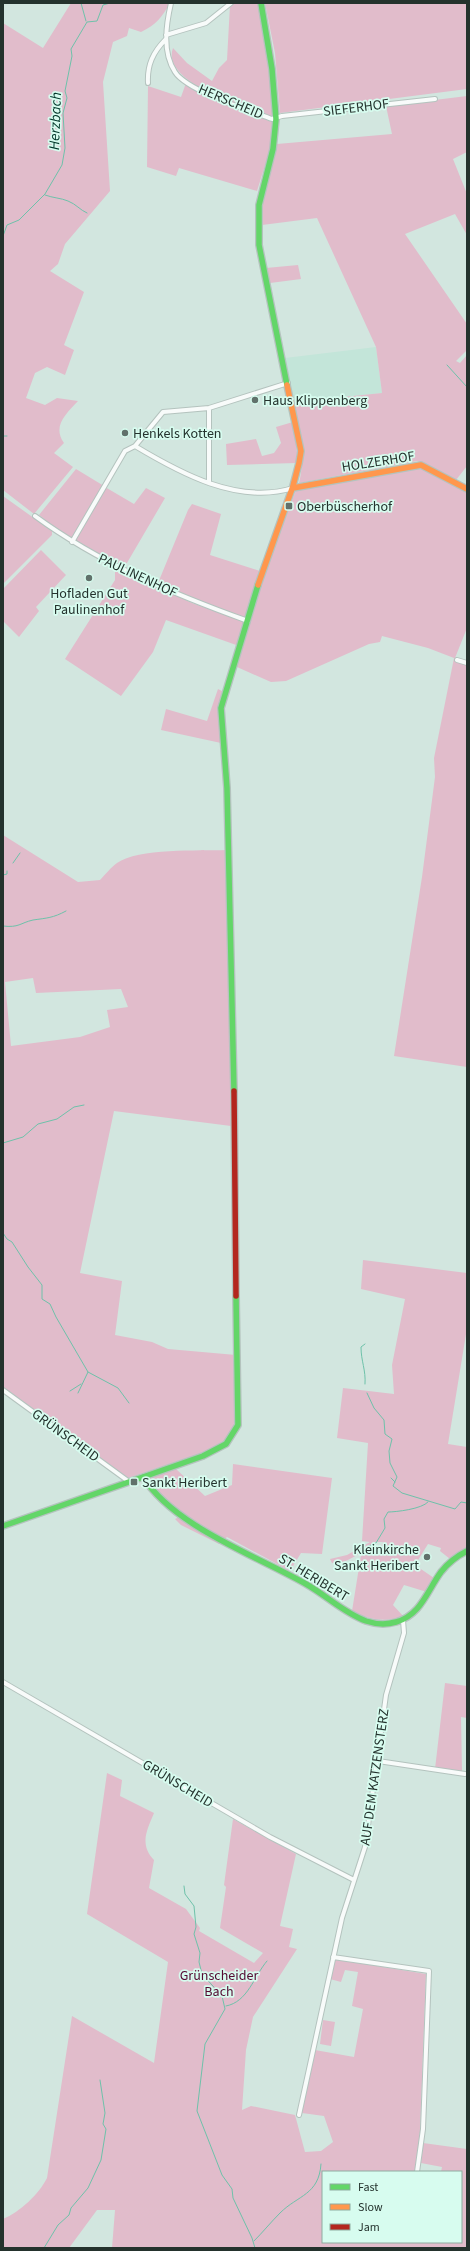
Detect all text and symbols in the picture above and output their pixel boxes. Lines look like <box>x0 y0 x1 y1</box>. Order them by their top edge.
street label: HERSCHEID <box>195 79 266 125</box>
water label: Herzbach <box>44 91 67 150</box>
street label: SIEFERHOF <box>322 94 390 122</box>
place label: Haus Klippenberg <box>263 391 367 411</box>
marker: Haus Klippenberg <box>250 395 260 405</box>
place label: Henkels Kotten <box>133 424 222 444</box>
marker: Henkels Kotten <box>120 428 130 438</box>
street label: HOLZERHOF <box>340 446 416 478</box>
place label: Oberbüscherhof <box>297 497 393 517</box>
marker: Oberbüscherhof <box>284 501 294 511</box>
street label: PAULINENHOF <box>95 549 180 603</box>
marker: Hofladen Gut Paulinenhof <box>84 573 94 583</box>
place label: Hofladen Gut Paulinenhof <box>50 584 128 620</box>
street label: GRÜNSCHEID <box>28 1405 103 1467</box>
place label: Sankt Heribert <box>142 1473 227 1493</box>
marker: Sankt Heribert <box>129 1477 139 1487</box>
place label: Kleinkirche Sankt Heribert <box>334 1540 419 1576</box>
street label: ST. HERIBERT <box>275 1549 353 1607</box>
marker: Kleinkirche Sankt Heribert <box>422 1552 432 1562</box>
street label: AUF DEM KATZENSTERZ <box>355 1707 395 1847</box>
street label: GRÜNSCHEID <box>138 1755 216 1813</box>
park label: Grünscheider Bach <box>180 1966 258 2002</box>
legend <box>322 2171 462 2243</box>
text: Fast <box>358 2179 378 2196</box>
text: Slow <box>358 2199 383 2216</box>
text: Jam <box>358 2219 380 2236</box>

